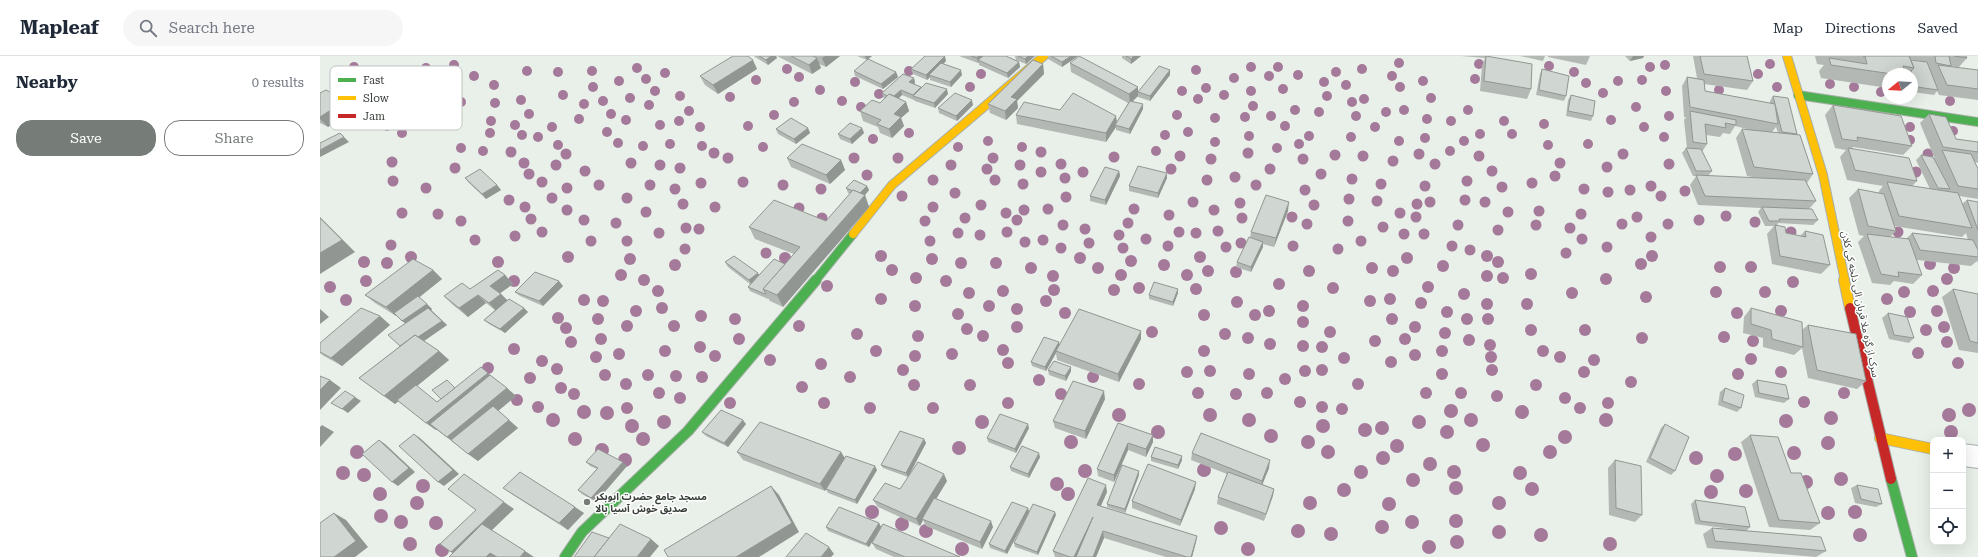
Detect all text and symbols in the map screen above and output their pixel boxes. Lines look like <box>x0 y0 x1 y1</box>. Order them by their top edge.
search box <box>123 10 403 46</box>
text: Mapleaf <box>20 16 99 39</box>
icon: search <box>137 17 159 39</box>
text: Search here <box>169 19 255 37</box>
text: Map <box>1773 20 1803 36</box>
text: Directions <box>1825 20 1895 36</box>
text: Saved <box>1917 20 1958 36</box>
legend <box>330 66 462 130</box>
north arrow <box>1882 68 1918 104</box>
text: Nearby <box>16 72 78 92</box>
text: Fast <box>363 74 384 87</box>
text: 0 results <box>252 75 304 90</box>
text: Slow <box>363 92 390 105</box>
text: Jam <box>363 110 385 123</box>
button: Save <box>16 120 156 156</box>
button: Share <box>164 120 304 156</box>
street label: سرک از گزه ملا قربان الی دلخه کی کلان <box>1839 230 1881 379</box>
map controls <box>1930 437 1966 545</box>
button: + <box>1930 437 1966 473</box>
button: − <box>1930 473 1966 509</box>
place label: مسجد جامع حضرت ابوبکر صدیق خوش آسیا بالا <box>594 491 707 515</box>
marker: مسجد جامع حضرت ابوبکر صدیق خوش آسیا بالا <box>582 497 592 507</box>
button: locate <box>1930 509 1966 545</box>

